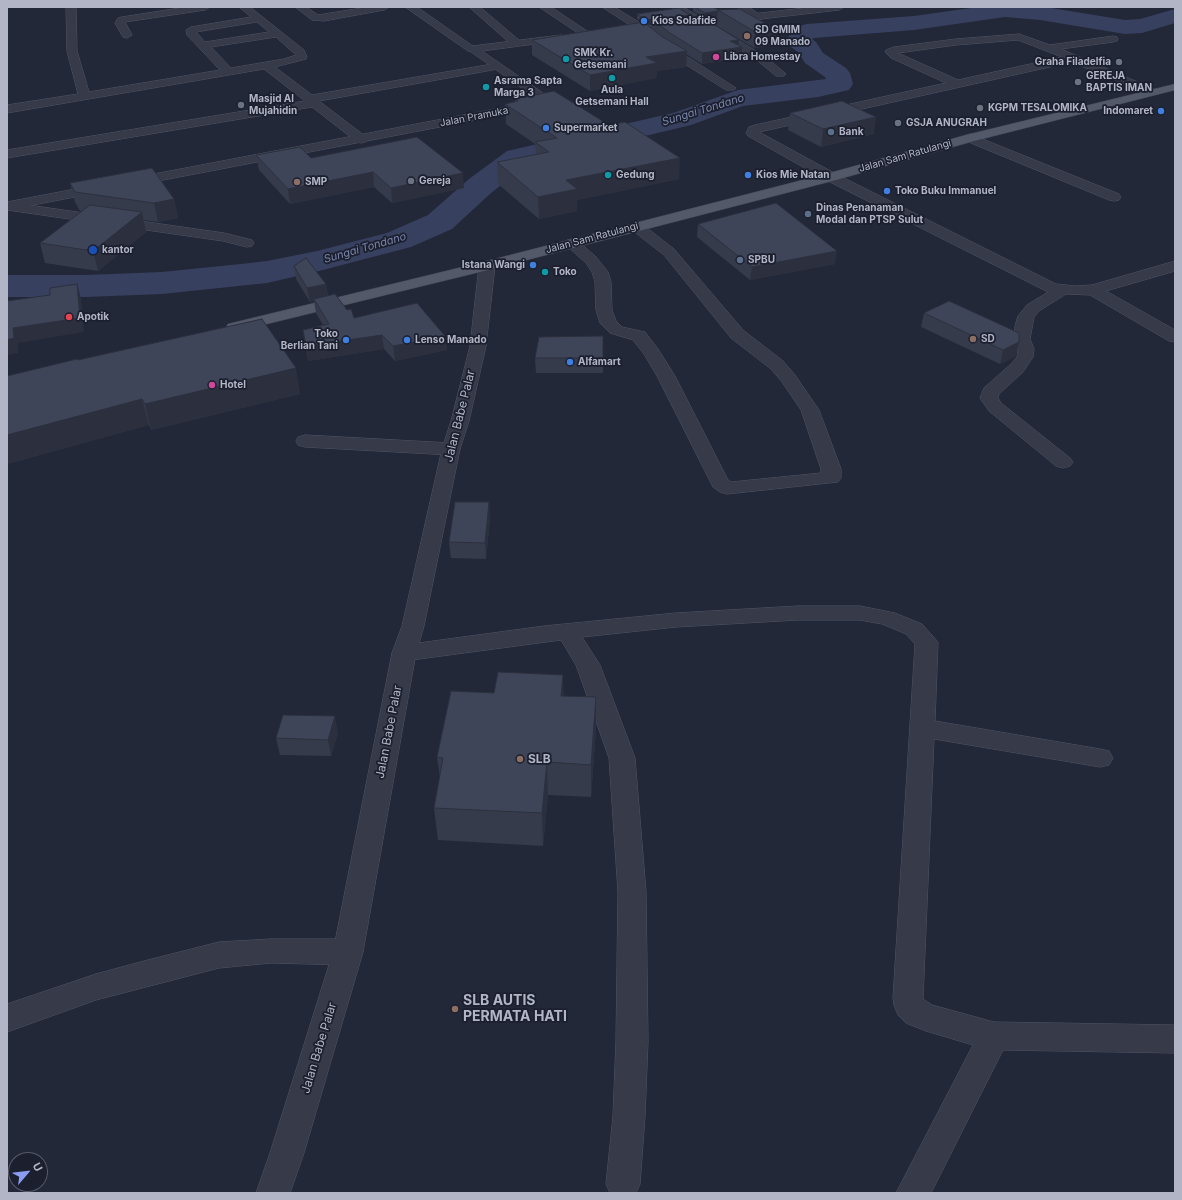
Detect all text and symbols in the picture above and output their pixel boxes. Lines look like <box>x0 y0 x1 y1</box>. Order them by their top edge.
place label: Kios Solafide <box>652 15 716 27</box>
marker: Kios Solafide <box>639 16 649 26</box>
place label: SD GMIM 09 Manado <box>755 24 810 48</box>
marker: SD GMIM 09 Manado <box>742 31 752 41</box>
place label: SMK Kr. Getsemani <box>574 47 626 70</box>
place label: Libra Homestay <box>724 51 800 63</box>
marker: Libra Homestay <box>711 52 721 62</box>
marker: SMK Kr. Getsemani <box>561 54 571 64</box>
place label: Graha Filadelfia <box>1035 56 1111 68</box>
marker: Graha Filadelfia <box>1114 57 1124 67</box>
place label: GEREJA BAPTIS IMAN <box>1086 70 1152 94</box>
marker: Aula Getsemani Hall <box>607 73 617 83</box>
place label: Asrama Sapta Marga 3 <box>494 75 562 98</box>
marker: GEREJA BAPTIS IMAN <box>1073 77 1083 87</box>
marker: Asrama Sapta Marga 3 <box>481 82 491 92</box>
place label: Aula Getsemani Hall <box>575 84 649 108</box>
water label: Sungai Tondano <box>660 91 746 129</box>
place label: Masjid Al Mujahidin <box>249 93 297 116</box>
marker: Masjid Al Mujahidin <box>236 100 246 110</box>
place label: KGPM TESALOMIKA <box>988 102 1087 114</box>
marker: KGPM TESALOMIKA <box>975 103 985 113</box>
street label: Jalan Pramuka <box>439 104 509 130</box>
place label: Indomaret <box>1103 105 1153 117</box>
marker: Indomaret <box>1156 106 1166 116</box>
place label: GSJA ANUGRAH <box>906 117 987 129</box>
marker: GSJA ANUGRAH <box>893 118 903 128</box>
place label: Supermarket <box>554 122 618 134</box>
marker: Supermarket <box>541 123 551 133</box>
place label: Bank <box>839 126 863 138</box>
marker: Bank <box>826 127 836 137</box>
street label: Jalan Sam Ratulangi <box>858 137 952 175</box>
place label: Gedung <box>616 169 655 181</box>
place label: Kios Mie Natan <box>756 169 830 181</box>
marker: Gedung <box>603 170 613 180</box>
marker: Kios Mie Natan <box>743 170 753 180</box>
place label: Gereja <box>419 175 451 187</box>
place label: SMP <box>305 176 327 188</box>
marker: Gereja <box>406 176 416 186</box>
marker: SMP <box>292 177 302 187</box>
place label: Toko Buku Immanuel <box>895 185 996 197</box>
marker: Toko Buku Immanuel <box>882 186 892 196</box>
place label: Dinas Penanaman Modal dan PTSP Sulut <box>816 202 923 226</box>
marker: Dinas Penanaman Modal dan PTSP Sulut <box>803 209 813 219</box>
street label: Jalan Sam Ratulangi <box>544 220 640 256</box>
water label: Sungai Tondano <box>322 230 408 266</box>
marker: kantor <box>87 244 99 256</box>
place label: kantor <box>102 244 134 256</box>
place label: SPBU <box>748 254 775 266</box>
marker: SPBU <box>735 255 745 265</box>
place label: Istana Wangi <box>462 259 525 271</box>
marker: Istana Wangi <box>528 260 538 270</box>
place label: Toko <box>553 266 577 278</box>
marker: Toko <box>540 267 550 277</box>
place label: Apotik <box>77 311 109 323</box>
marker: Apotik <box>64 312 74 322</box>
place label: Toko Berlian Tani <box>281 328 338 352</box>
place label: SD <box>981 333 995 345</box>
place label: Lenso Manado <box>415 334 487 346</box>
marker: SD <box>968 334 978 344</box>
marker: Toko Berlian Tani <box>341 335 351 345</box>
marker: Lenso Manado <box>402 335 412 345</box>
place label: Alfamart <box>578 356 621 368</box>
marker: Alfamart <box>565 357 575 367</box>
street label: Jalan Babe Palar <box>442 368 478 464</box>
place label: Hotel <box>220 379 246 391</box>
marker: Hotel <box>207 380 217 390</box>
street label: Jalan Babe Palar <box>373 684 405 780</box>
place label: SLB <box>528 752 551 766</box>
marker: SLB <box>515 754 525 764</box>
place label: SLB AUTIS PERMATA HATI <box>463 993 567 1026</box>
street label: Jalan Babe Palar <box>298 1001 340 1095</box>
marker: SLB AUTIS PERMATA HATI <box>450 1004 460 1014</box>
north arrow <box>8 1152 48 1192</box>
text: U <box>30 1160 46 1174</box>

